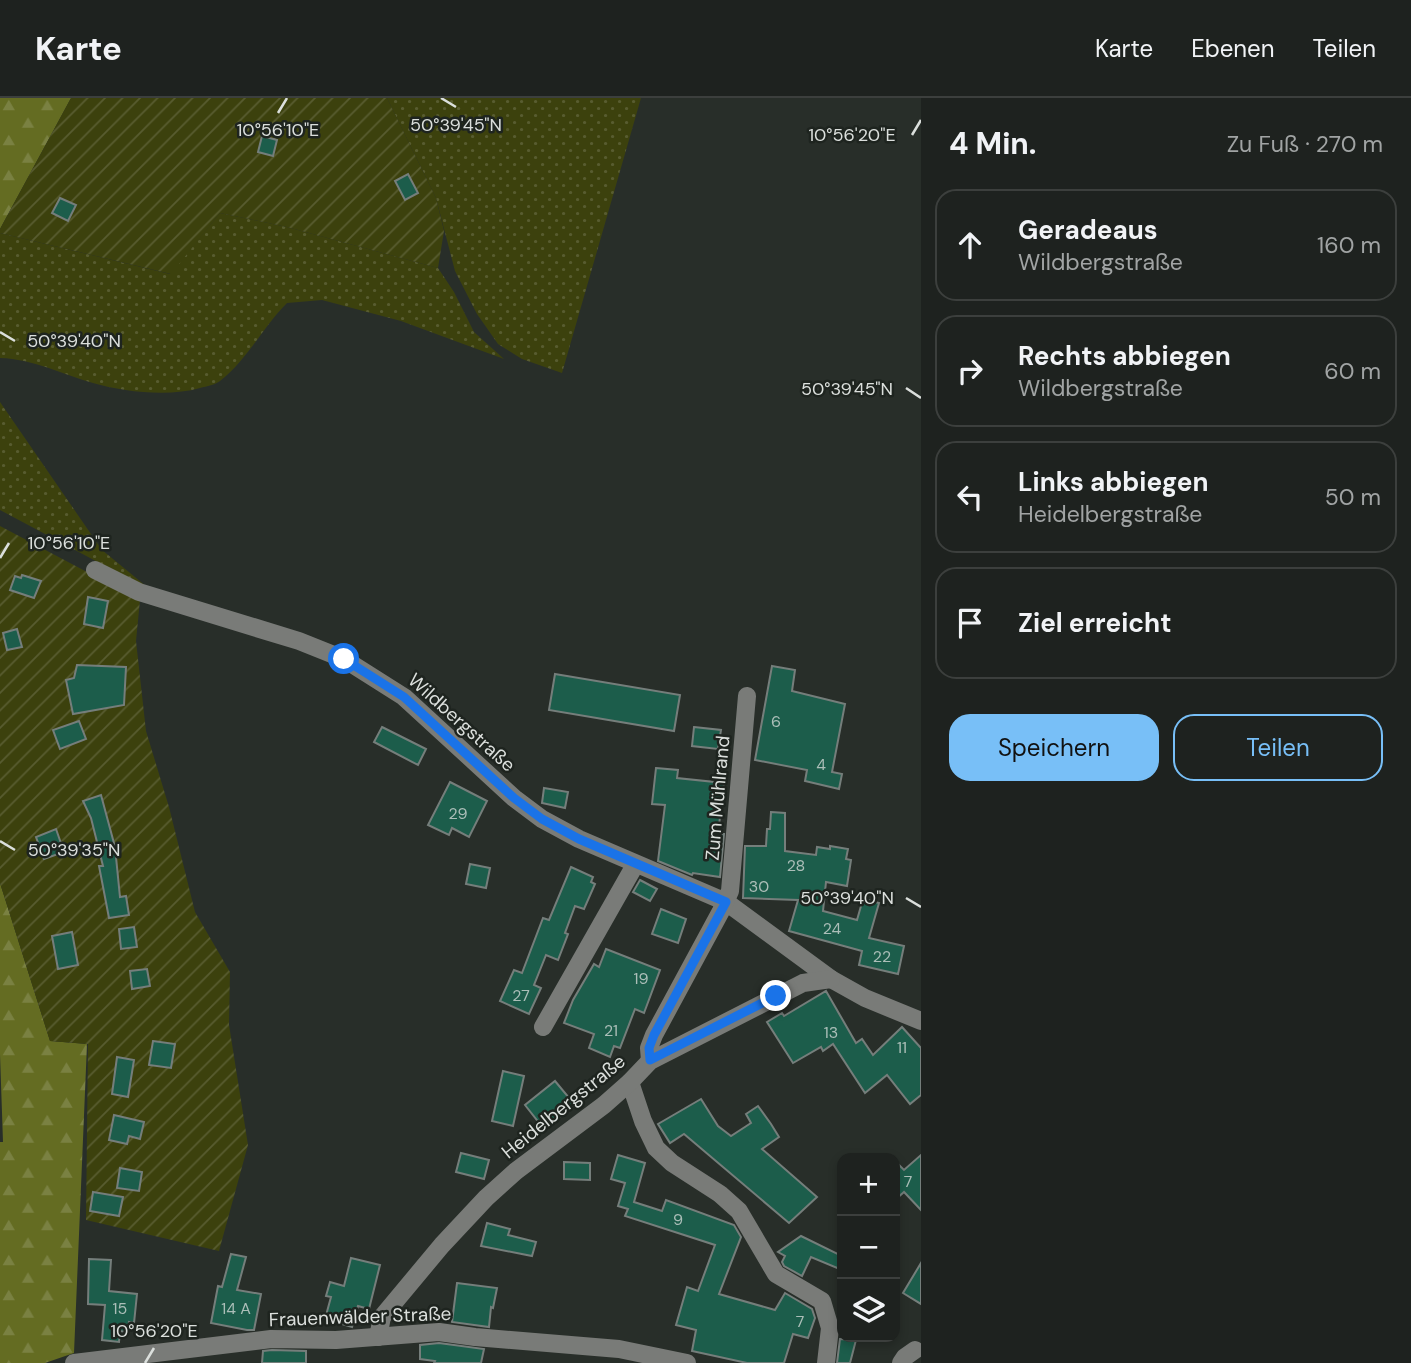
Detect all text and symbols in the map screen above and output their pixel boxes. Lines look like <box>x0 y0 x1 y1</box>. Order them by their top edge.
text: Karte <box>35 27 122 70</box>
text: Karte <box>1095 33 1153 64</box>
text: Ebenen <box>1191 33 1275 64</box>
text: Teilen <box>1313 33 1376 64</box>
text: 50°39'45"N <box>410 113 502 137</box>
text: 10°56'10"E <box>237 118 319 142</box>
text: 10°56'20"E <box>808 123 896 147</box>
text: 4 Min. <box>949 124 1036 163</box>
text: Zu Fuß · 270 m <box>1227 129 1383 159</box>
text: Geradeaus <box>1018 213 1158 247</box>
icon: ahead <box>951 226 989 264</box>
text: 160 m <box>1317 230 1381 260</box>
text: Wildbergstraße <box>1018 247 1183 277</box>
text: 50°39'40"N <box>27 329 121 353</box>
text: Rechts abbiegen <box>1018 339 1231 373</box>
icon: right <box>951 352 989 390</box>
text: 60 m <box>1324 356 1381 386</box>
text: Wildbergstraße <box>1018 373 1183 403</box>
text: 50°39'45"N <box>801 377 893 401</box>
text: Links abbiegen <box>1018 465 1208 499</box>
icon: left <box>951 478 989 516</box>
text: 50 m <box>1325 482 1381 512</box>
text: Heidelbergstraße <box>1018 499 1202 529</box>
text: 10°56'10"E <box>28 531 110 555</box>
icon: arrive <box>951 604 989 642</box>
text: Ziel erreicht <box>1018 606 1171 640</box>
route start <box>328 643 359 674</box>
street label: Wildbergstraße <box>403 668 521 777</box>
house number: 6 <box>771 711 781 732</box>
button: Speichern <box>949 714 1159 781</box>
button: Teilen <box>1173 714 1383 781</box>
street label: Zum Mühlrand <box>700 735 735 862</box>
house number: 4 <box>816 754 826 775</box>
house number: 29 <box>448 803 468 824</box>
text: 50°39'35"N <box>28 838 120 862</box>
house number: 28 <box>787 855 805 876</box>
house number: 30 <box>749 876 769 897</box>
text: 50°39'40"N <box>800 886 894 910</box>
house number: 24 <box>823 918 842 939</box>
house number: 22 <box>873 946 891 967</box>
house number: 19 <box>633 968 649 989</box>
route end <box>760 980 791 1011</box>
house number: 27 <box>512 985 530 1006</box>
house number: 21 <box>604 1020 618 1041</box>
house number: 13 <box>824 1022 838 1043</box>
house number: 11 <box>897 1037 907 1058</box>
street label: Heidelbergstraße <box>496 1049 630 1164</box>
map controls <box>837 1153 900 1342</box>
button: + <box>837 1153 900 1216</box>
house number: 7 <box>904 1171 912 1192</box>
house number: 9 <box>673 1209 683 1230</box>
button: − <box>837 1216 900 1279</box>
button: layers <box>837 1279 900 1342</box>
house number: 15 <box>113 1298 127 1319</box>
house number: 14 A <box>221 1298 251 1319</box>
street label: Frauenwälder Straße <box>268 1301 452 1332</box>
house number: 7 <box>796 1311 804 1332</box>
text: 10°56'20"E <box>110 1319 198 1343</box>

